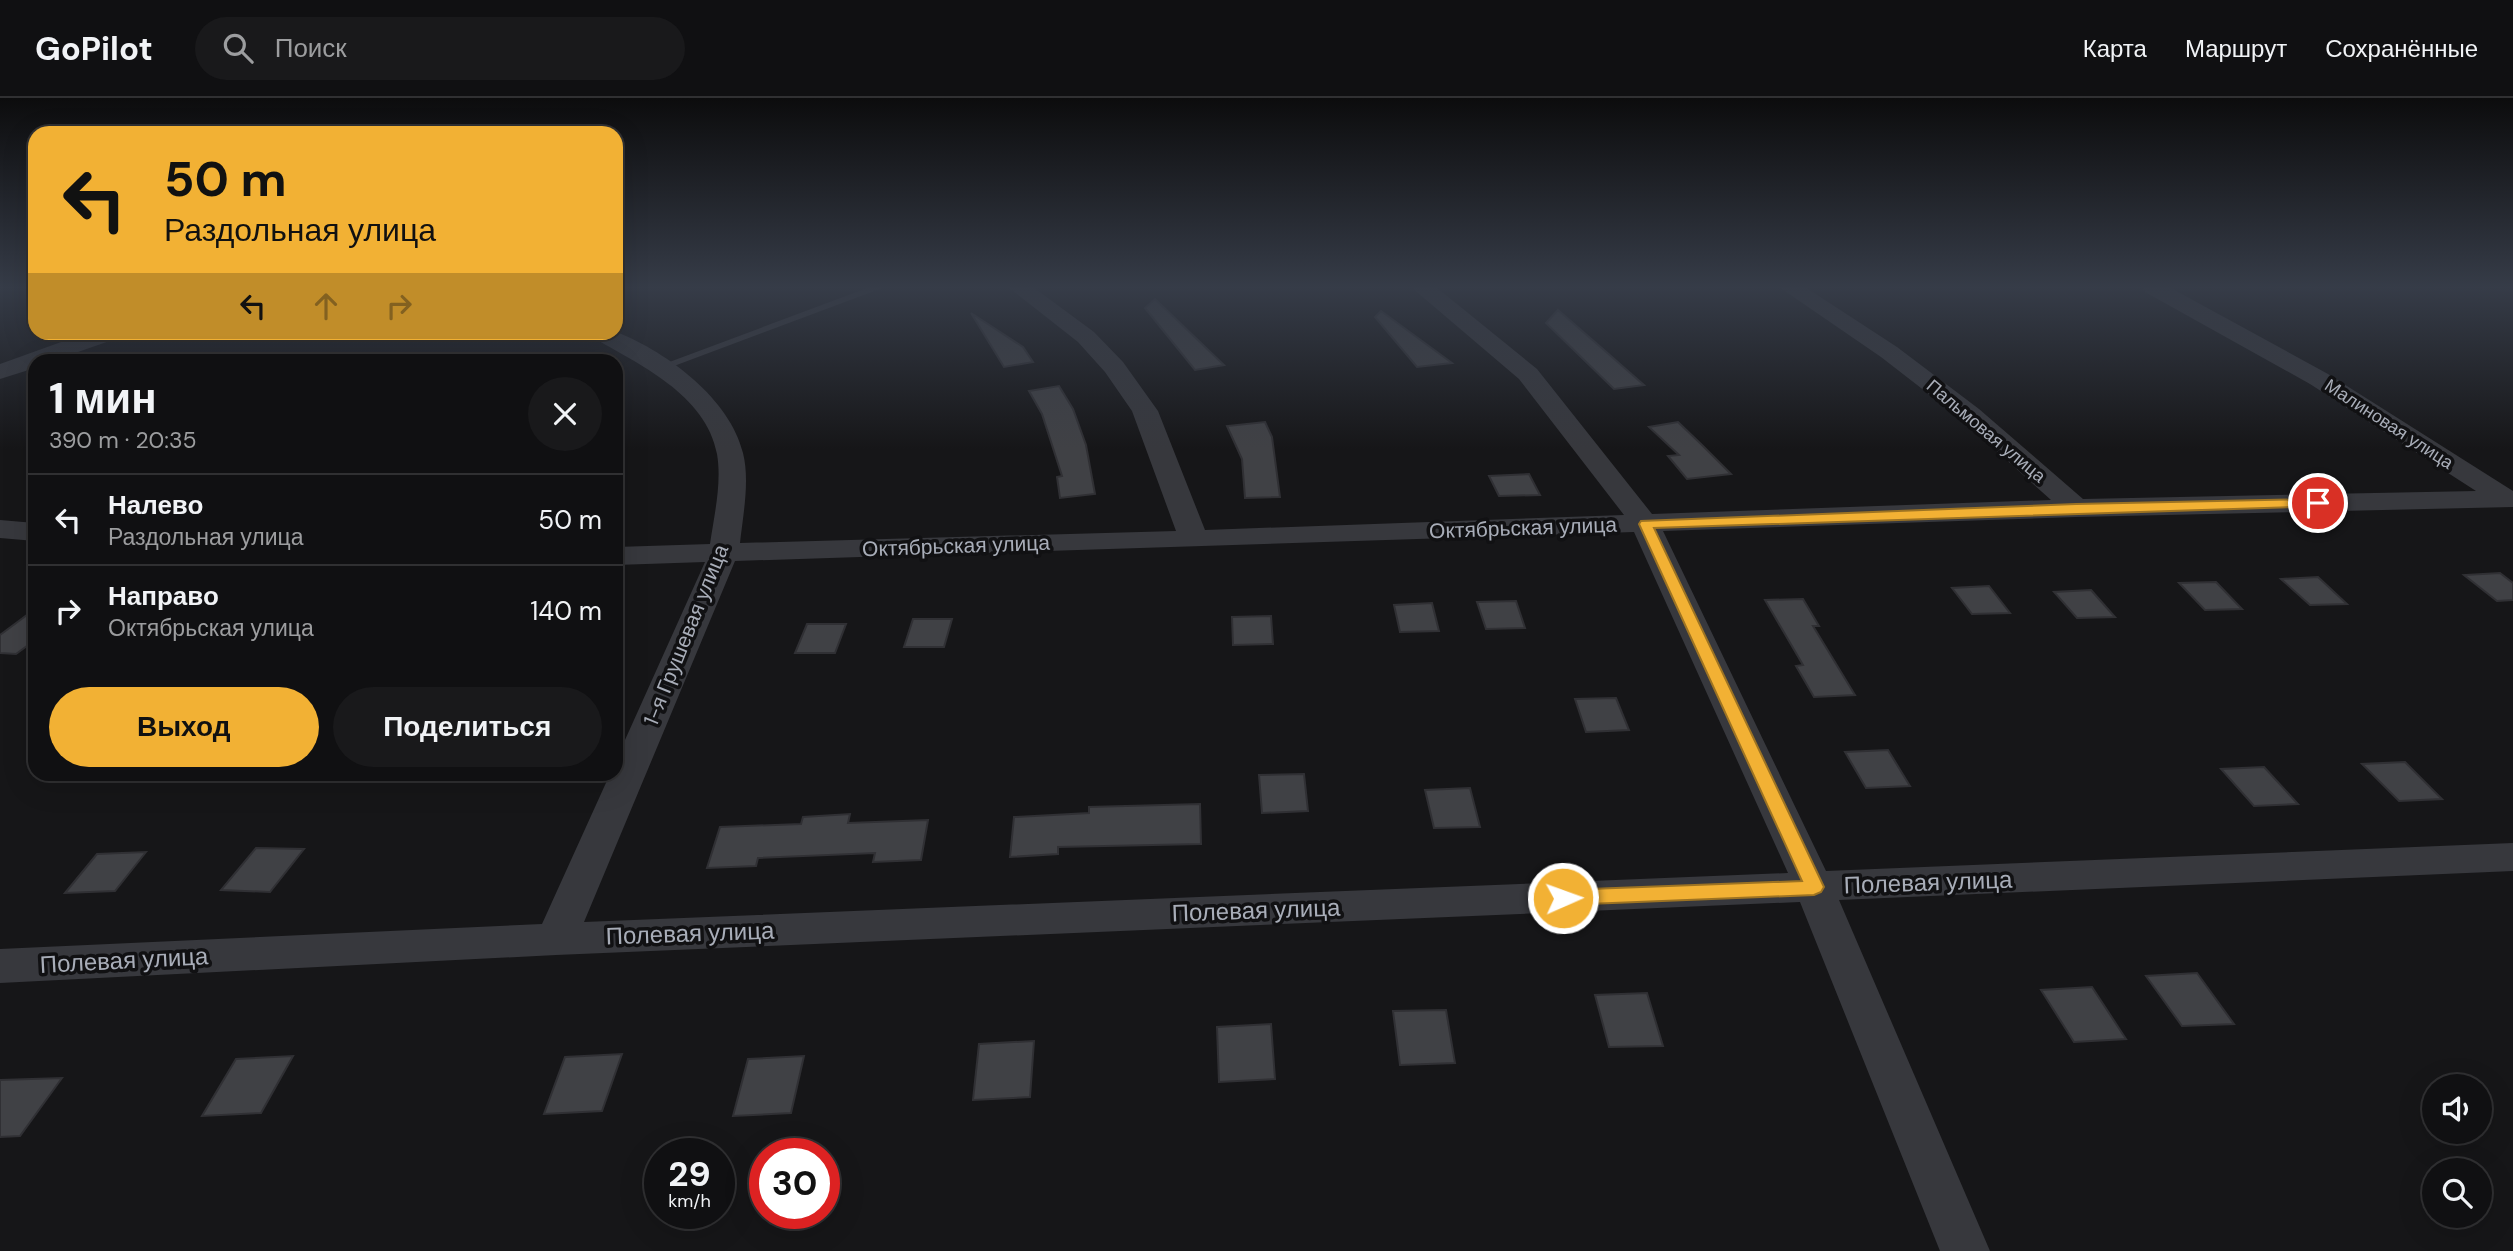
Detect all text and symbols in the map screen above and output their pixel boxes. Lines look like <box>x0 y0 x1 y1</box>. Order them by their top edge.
search box <box>195 17 685 80</box>
text: GoPilot <box>35 27 153 70</box>
icon: search <box>219 29 257 67</box>
text: Поиск <box>275 31 347 65</box>
text: Карта <box>2083 33 2147 64</box>
text: Маршрут <box>2185 33 2287 64</box>
text: Сохранённые <box>2325 33 2478 64</box>
text: 50 m <box>164 147 287 211</box>
icon: left <box>49 154 140 245</box>
text: Раздольная улица <box>164 209 436 251</box>
icon: left <box>234 287 272 325</box>
icon: ahead <box>307 287 345 325</box>
icon: right <box>380 287 418 325</box>
text: 1 мин <box>49 371 157 426</box>
street label: Малиновая улица <box>2320 373 2459 475</box>
street label: Пальмовая улица <box>1921 374 2051 489</box>
button: close <box>528 377 602 451</box>
text: 390 m · 20:35 <box>49 425 197 455</box>
pin <box>2288 473 2348 533</box>
icon: arrive <box>2299 484 2337 522</box>
text: Налево <box>108 488 203 522</box>
icon: left <box>49 501 87 539</box>
text: 50 m <box>538 503 602 537</box>
street label: Октябрьская улица <box>1429 511 1618 545</box>
text: Раздольная улица <box>108 522 304 552</box>
street label: Октябрьская улица <box>862 529 1051 563</box>
street label: 1-я Грушевая улица <box>637 540 735 730</box>
text: Направо <box>108 579 219 613</box>
icon: right <box>49 592 87 630</box>
text: 140 m <box>530 594 602 628</box>
text: Октябрьская улица <box>108 613 314 643</box>
button: Выход <box>49 687 319 767</box>
button: Поделиться <box>333 687 602 767</box>
position arrow <box>1526 861 1600 935</box>
street label: Полевая улица <box>1843 864 2013 900</box>
street label: Полевая улица <box>1171 892 1341 928</box>
street label: Полевая улица <box>605 915 775 951</box>
street label: Полевая улица <box>39 940 210 980</box>
map controls <box>2422 1074 2492 1228</box>
button: sound <box>2422 1074 2492 1144</box>
speed limit sign: 30 <box>749 1138 840 1229</box>
text: 29 <box>668 1151 711 1197</box>
button: search <box>2422 1158 2492 1228</box>
text: km/h <box>668 1189 711 1213</box>

